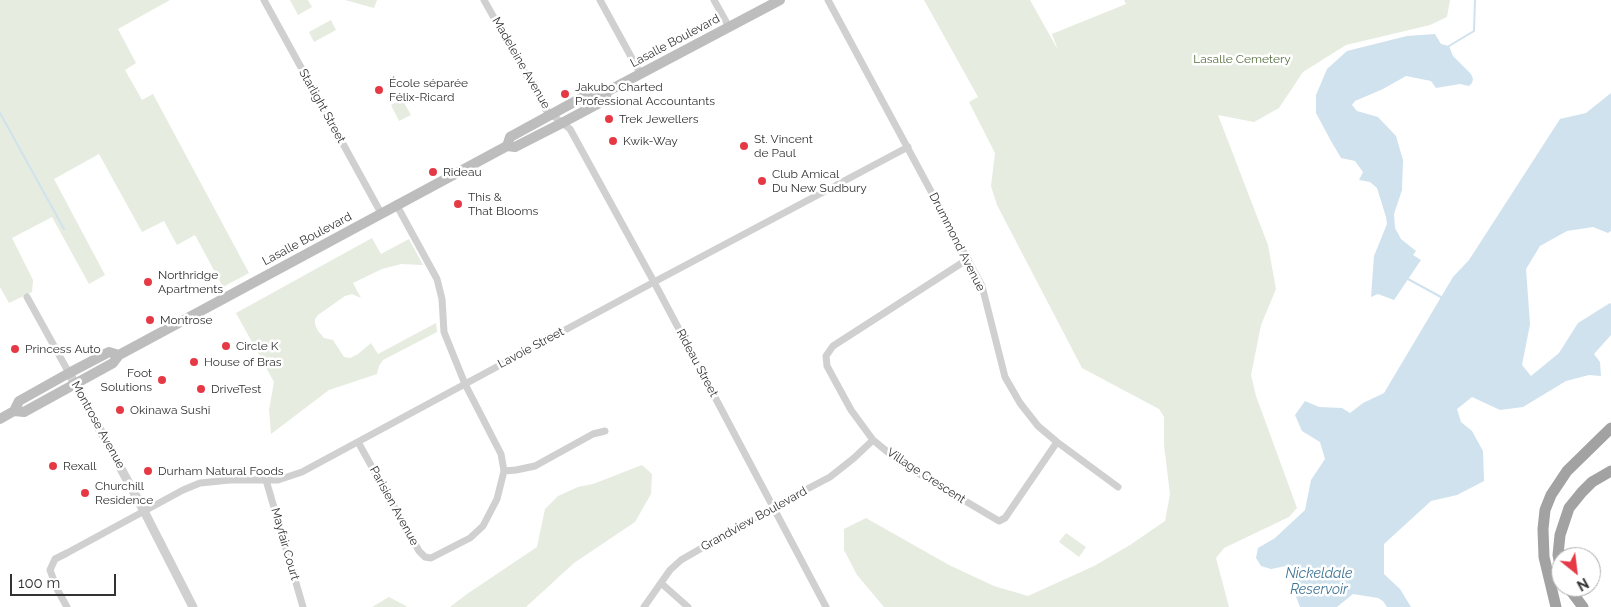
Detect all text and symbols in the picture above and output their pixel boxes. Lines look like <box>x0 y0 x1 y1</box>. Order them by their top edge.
street label: Lasalle Boulevard <box>628 11 722 71</box>
street label: Madeleine Avenue <box>489 15 553 111</box>
park label: Lasalle Cemetery <box>1193 52 1291 66</box>
street label: Starlight Street <box>296 66 348 146</box>
place label: École séparée Félix-Ricard <box>389 76 468 104</box>
place label: Jakubo Charted Professional Accountants <box>575 80 715 108</box>
marker: École séparée Félix-Ricard <box>373 84 385 96</box>
marker: Jakubo Charted Professional Accountants <box>559 88 571 100</box>
place label: Trek Jewellers <box>619 112 698 126</box>
marker: Trek Jewellers <box>603 113 615 125</box>
place label: St. Vincent de Paul <box>754 132 813 160</box>
place label: Kwik-Way <box>623 134 678 148</box>
marker: Kwik-Way <box>607 135 619 147</box>
marker: St. Vincent de Paul <box>738 140 750 152</box>
place label: Rideau <box>443 165 482 179</box>
marker: Rideau <box>427 166 439 178</box>
place label: Club Amical Du New Sudbury <box>772 167 867 195</box>
marker: Club Amical Du New Sudbury <box>756 175 768 187</box>
place label: This & That Blooms <box>468 190 538 218</box>
street label: Drummond Avenue <box>926 190 988 294</box>
marker: This & That Blooms <box>452 198 464 210</box>
street label: Lasalle Boulevard <box>260 209 354 269</box>
place label: Northridge Apartments <box>158 268 223 296</box>
marker: Northridge Apartments <box>142 276 154 288</box>
place label: Montrose <box>160 313 213 327</box>
marker: Montrose <box>144 314 156 326</box>
street label: Lavoie Street <box>496 325 566 371</box>
street label: Rideau Street <box>673 327 721 399</box>
place label: Circle K <box>236 339 279 353</box>
marker: Circle K <box>220 340 232 352</box>
place label: Princess Auto <box>25 342 101 356</box>
marker: Princess Auto <box>9 343 21 355</box>
place label: House of Bras <box>204 355 281 369</box>
marker: House of Bras <box>188 356 200 368</box>
place label: Foot Solutions <box>101 366 152 394</box>
marker: Foot Solutions <box>156 374 168 386</box>
street label: Montrose Avenue <box>68 379 128 471</box>
place label: DriveTest <box>211 382 261 396</box>
marker: DriveTest <box>195 383 207 395</box>
place label: Okinawa Sushi <box>130 403 210 417</box>
marker: Okinawa Sushi <box>114 404 126 416</box>
street label: Village Crescent <box>884 445 968 507</box>
place label: Rexall <box>63 459 97 473</box>
marker: Rexall <box>47 460 59 472</box>
place label: Durham Natural Foods <box>158 464 284 478</box>
street label: Parisien Avenue <box>366 464 422 548</box>
marker: Durham Natural Foods <box>142 465 154 477</box>
place label: Churchill Residence <box>95 479 153 507</box>
street label: Grandview Boulevard <box>698 484 810 554</box>
marker: Churchill Residence <box>79 487 91 499</box>
street label: Mayfair Court <box>268 506 302 582</box>
north arrow <box>1551 547 1601 597</box>
scale bar <box>12 564 119 596</box>
water label: Nickeldale Reservoir <box>1285 566 1353 598</box>
text: 100 m <box>18 574 60 592</box>
text: N <box>1574 575 1591 594</box>

